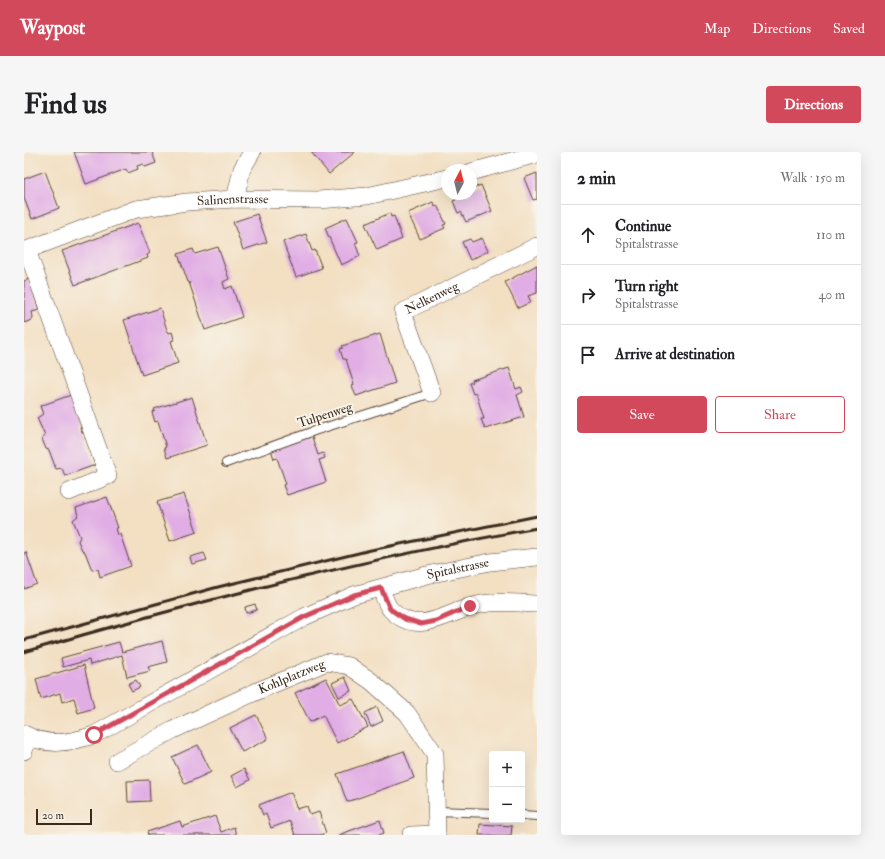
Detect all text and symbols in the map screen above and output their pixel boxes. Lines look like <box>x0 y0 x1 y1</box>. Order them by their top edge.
text: Waypost <box>20 16 85 40</box>
text: Map <box>704 20 730 37</box>
text: Directions <box>752 20 811 37</box>
text: Saved <box>833 20 865 37</box>
button: Directions <box>766 86 861 123</box>
text: Find us <box>24 87 107 122</box>
north arrow <box>441 164 477 200</box>
text: 2 min <box>577 168 616 189</box>
text: Walk · 150 m <box>780 170 845 186</box>
street label: Salinenstrasse <box>197 191 269 209</box>
text: Continue <box>615 217 671 236</box>
icon: ahead <box>577 224 599 246</box>
text: 110 m <box>816 227 845 243</box>
text: Spitalstrasse <box>615 236 678 252</box>
text: Turn right <box>615 277 678 296</box>
street label: Nelkenweg <box>402 278 462 318</box>
icon: right <box>577 284 599 306</box>
text: 40 m <box>819 287 845 303</box>
text: Spitalstrasse <box>615 296 678 312</box>
icon: arrive <box>577 344 599 366</box>
text: Arrive at destination <box>615 345 735 364</box>
button: Save <box>577 396 707 433</box>
button: Share <box>715 396 845 433</box>
street label: Tulpenweg <box>296 398 355 432</box>
street label: Spitalstrasse <box>425 554 491 583</box>
route end <box>461 597 479 615</box>
street label: Kohlplatzweg <box>256 656 328 698</box>
route start <box>85 726 103 744</box>
map controls <box>489 751 525 823</box>
button: + <box>489 751 525 787</box>
button: − <box>489 787 525 823</box>
scale bar <box>36 807 92 826</box>
text: 20 m <box>42 809 64 822</box>

